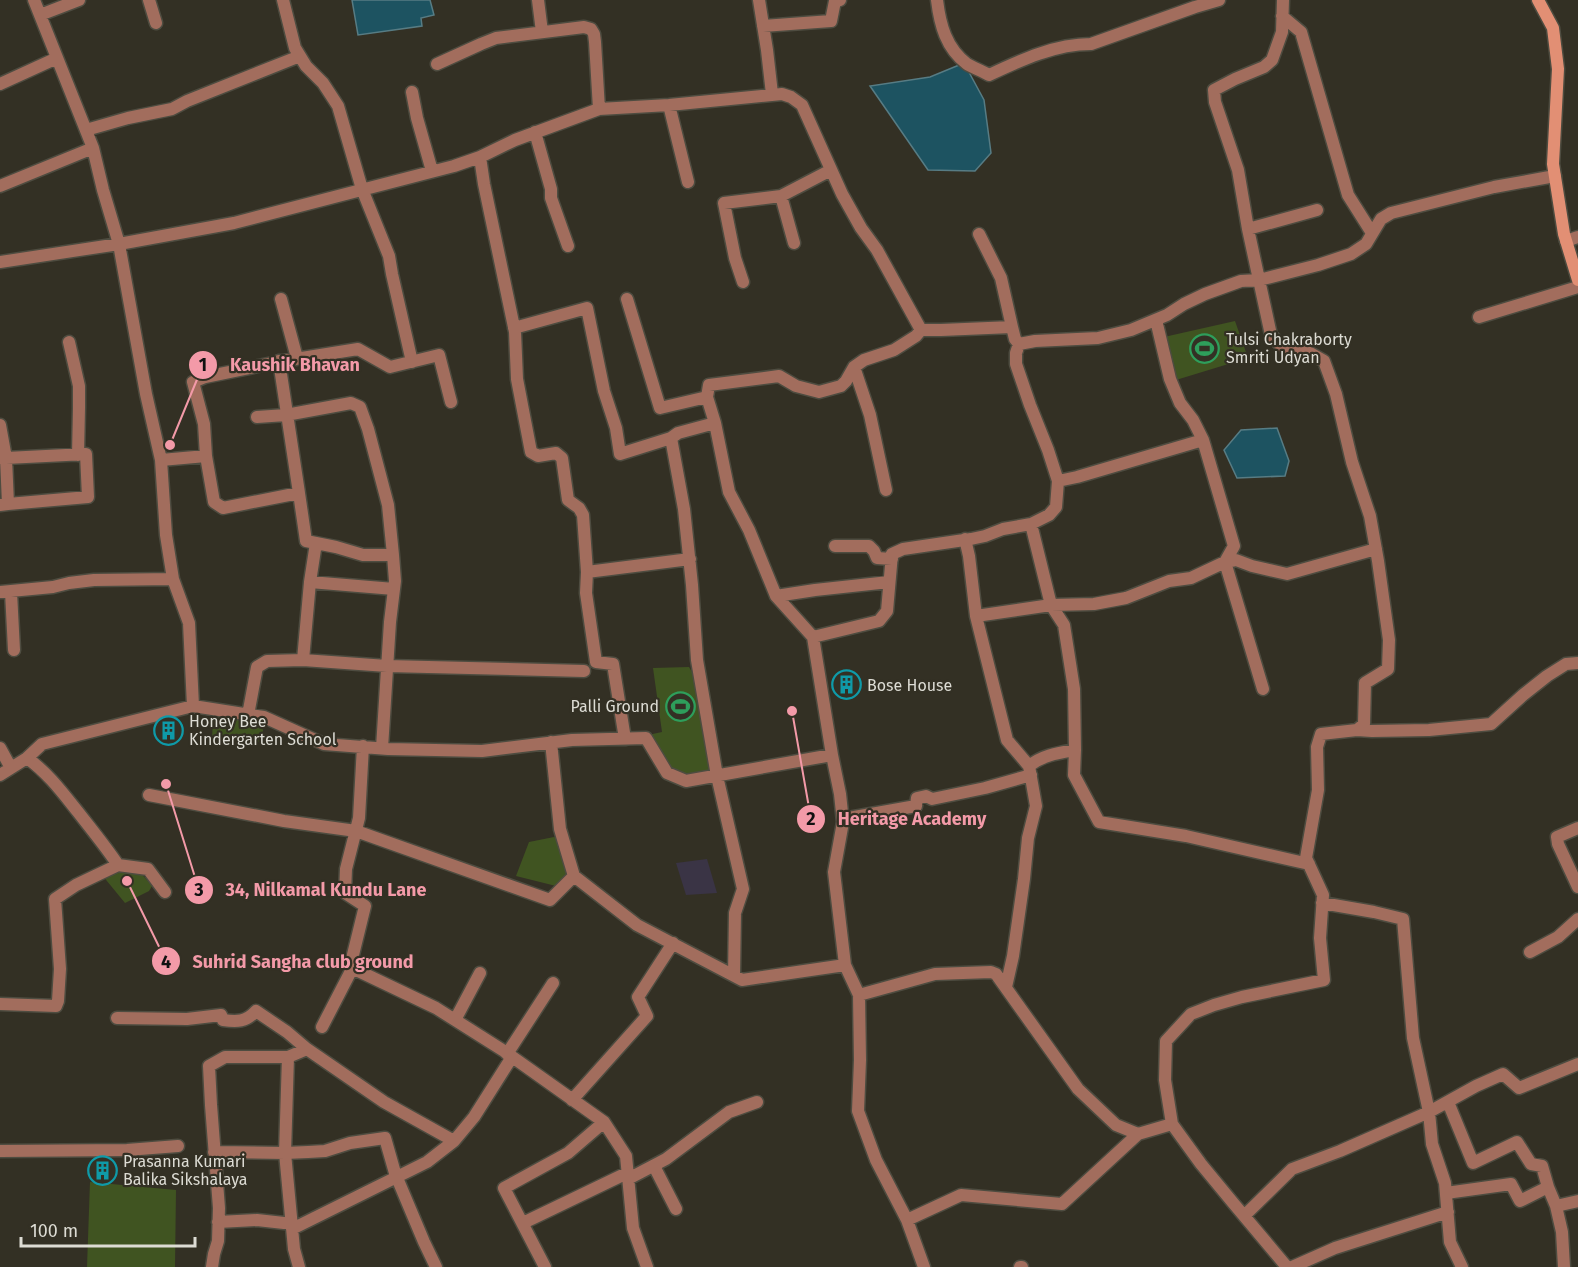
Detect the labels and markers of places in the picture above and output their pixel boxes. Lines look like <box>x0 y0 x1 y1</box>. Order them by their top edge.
place label: Tulsi Chakraborty Smriti Udyan <box>1226 330 1352 367</box>
sports icon: Tulsi Chakraborty Smriti Udyan <box>1189 332 1221 364</box>
callout: Kaushik Bhavan <box>188 347 372 383</box>
building icon: Bose House <box>830 669 862 701</box>
place label: Bose House <box>867 676 952 695</box>
sports icon: Palli Ground <box>664 690 696 722</box>
place label: Palli Ground <box>571 697 659 716</box>
place label: Honey Bee Kindergarten School <box>189 712 337 749</box>
building icon: Honey Bee Kindergarten School <box>152 714 184 746</box>
callout: Heritage Academy <box>796 801 999 837</box>
callout: 34, Nilkamal Kundu Lane <box>184 872 439 908</box>
callout: Suhrid Sangha club ground <box>151 943 426 979</box>
place label: Prasanna Kumari Balika Sikshalaya <box>123 1152 248 1189</box>
building icon: Prasanna Kumari Balika Sikshalaya <box>86 1154 118 1186</box>

